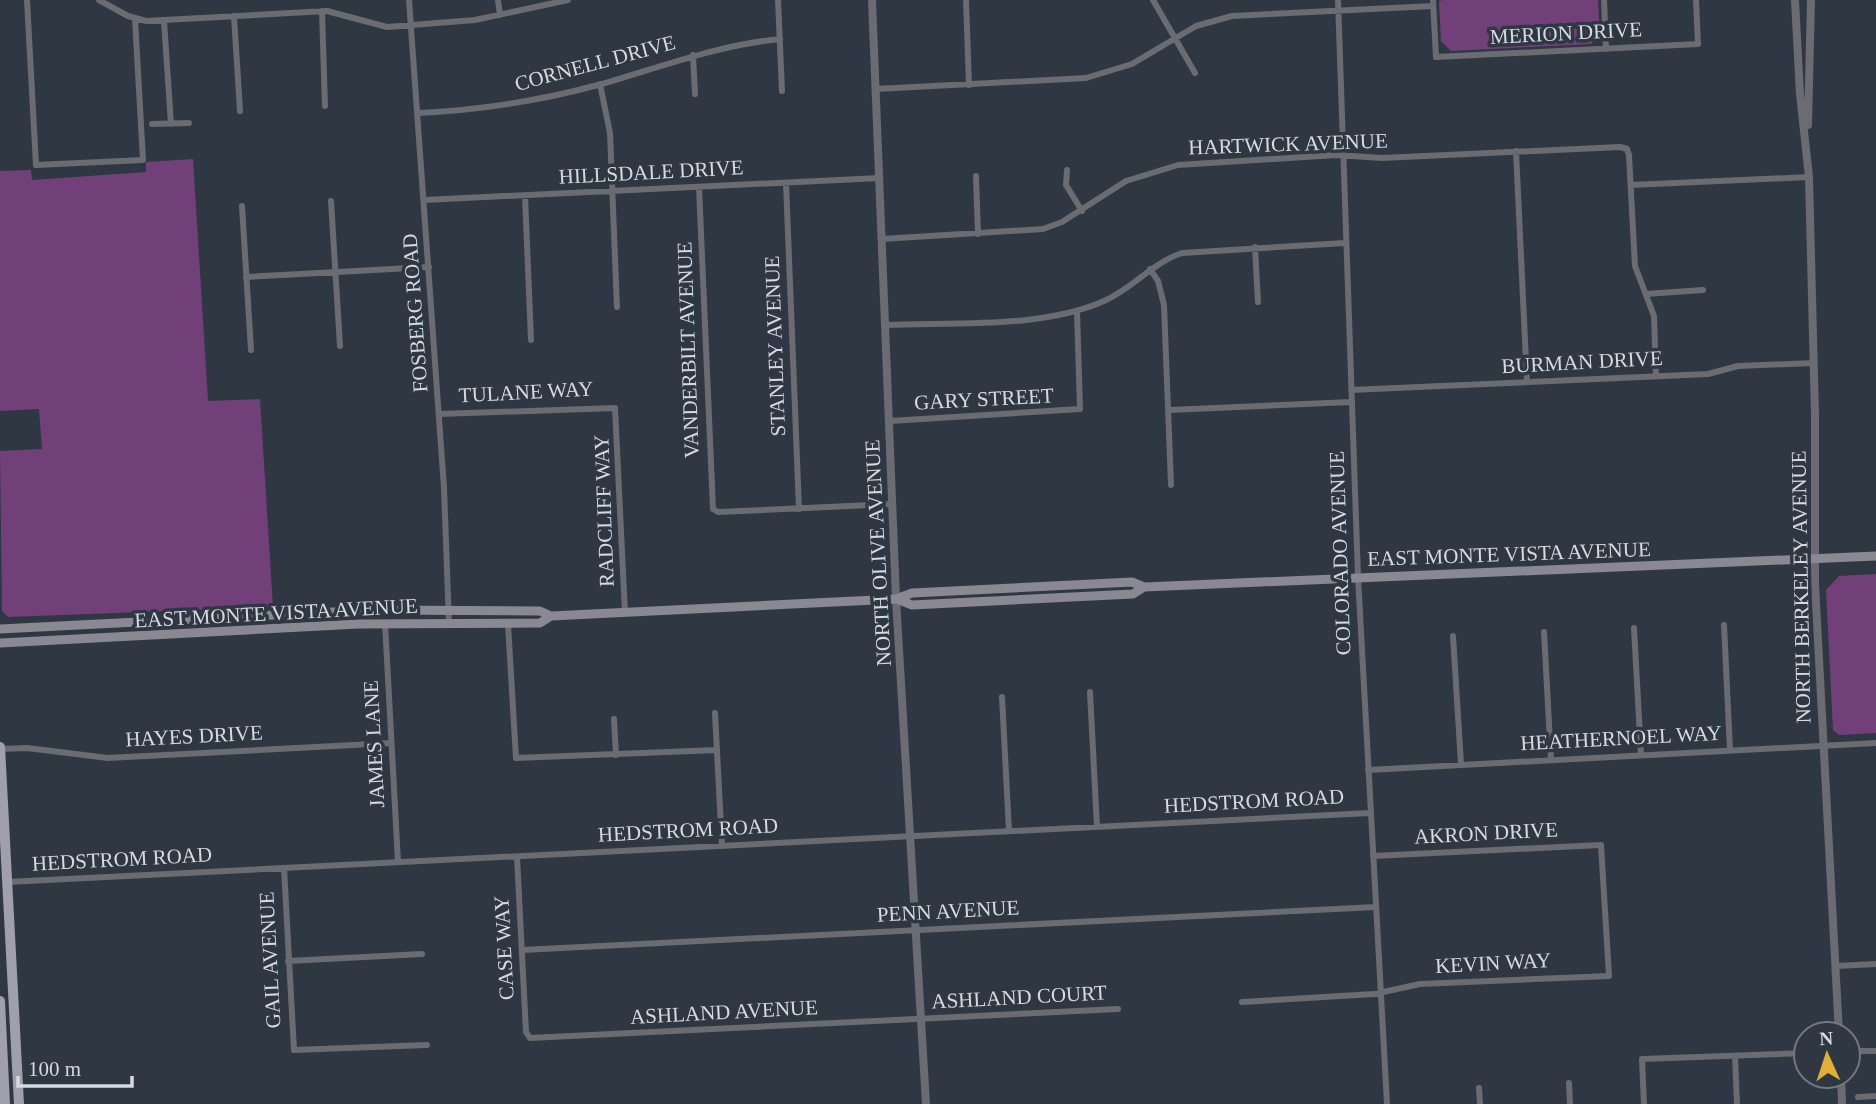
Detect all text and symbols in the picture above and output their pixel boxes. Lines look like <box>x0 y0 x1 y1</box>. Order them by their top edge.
street label: MERION DRIVE <box>1489 17 1643 49</box>
street label: CORNELL DRIVE <box>512 30 678 96</box>
street label: HARTWICK AVENUE <box>1188 129 1388 159</box>
street label: HILLSDALE DRIVE <box>558 155 744 189</box>
street label: FOSBERG ROAD <box>397 233 433 393</box>
street label: VANDERBILT AVENUE <box>672 241 704 459</box>
street label: STANLEY AVENUE <box>760 255 790 437</box>
street label: BURMAN DRIVE <box>1501 346 1663 378</box>
street label: TULANE WAY <box>458 376 594 408</box>
street label: GARY STREET <box>914 383 1055 415</box>
street label: RADCLIFF WAY <box>589 434 619 588</box>
street label: NORTH OLIVE AVENUE <box>860 439 896 667</box>
street label: COLORADO AVENUE <box>1324 450 1356 656</box>
street label: NORTH BERKELEY AVENUE <box>1787 450 1815 724</box>
street label: EAST MONTE VISTA AVENUE <box>1367 537 1651 571</box>
street label: EAST MONTE VISTA AVENUE <box>134 594 418 632</box>
street label: JAMES LANE <box>359 680 389 808</box>
street label: HAYES DRIVE <box>125 720 263 752</box>
street label: HEATHERNOEL WAY <box>1520 721 1722 755</box>
street label: HEDSTROM ROAD <box>1163 784 1345 818</box>
street label: HEDSTROM ROAD <box>597 813 779 847</box>
street label: AKRON DRIVE <box>1413 817 1559 849</box>
street label: HEDSTROM ROAD <box>31 842 213 876</box>
street label: GAIL AVENUE <box>254 891 286 1029</box>
street label: CASE WAY <box>489 895 519 1001</box>
street label: PENN AVENUE <box>876 895 1020 927</box>
street label: KEVIN WAY <box>1434 948 1552 978</box>
street label: ASHLAND COURT <box>931 980 1107 1014</box>
street label: ASHLAND AVENUE <box>629 995 819 1029</box>
north arrow <box>1792 1020 1862 1090</box>
text: N <box>1819 1028 1834 1049</box>
scale bar <box>18 1044 131 1088</box>
text: 100 m <box>28 1057 81 1081</box>

